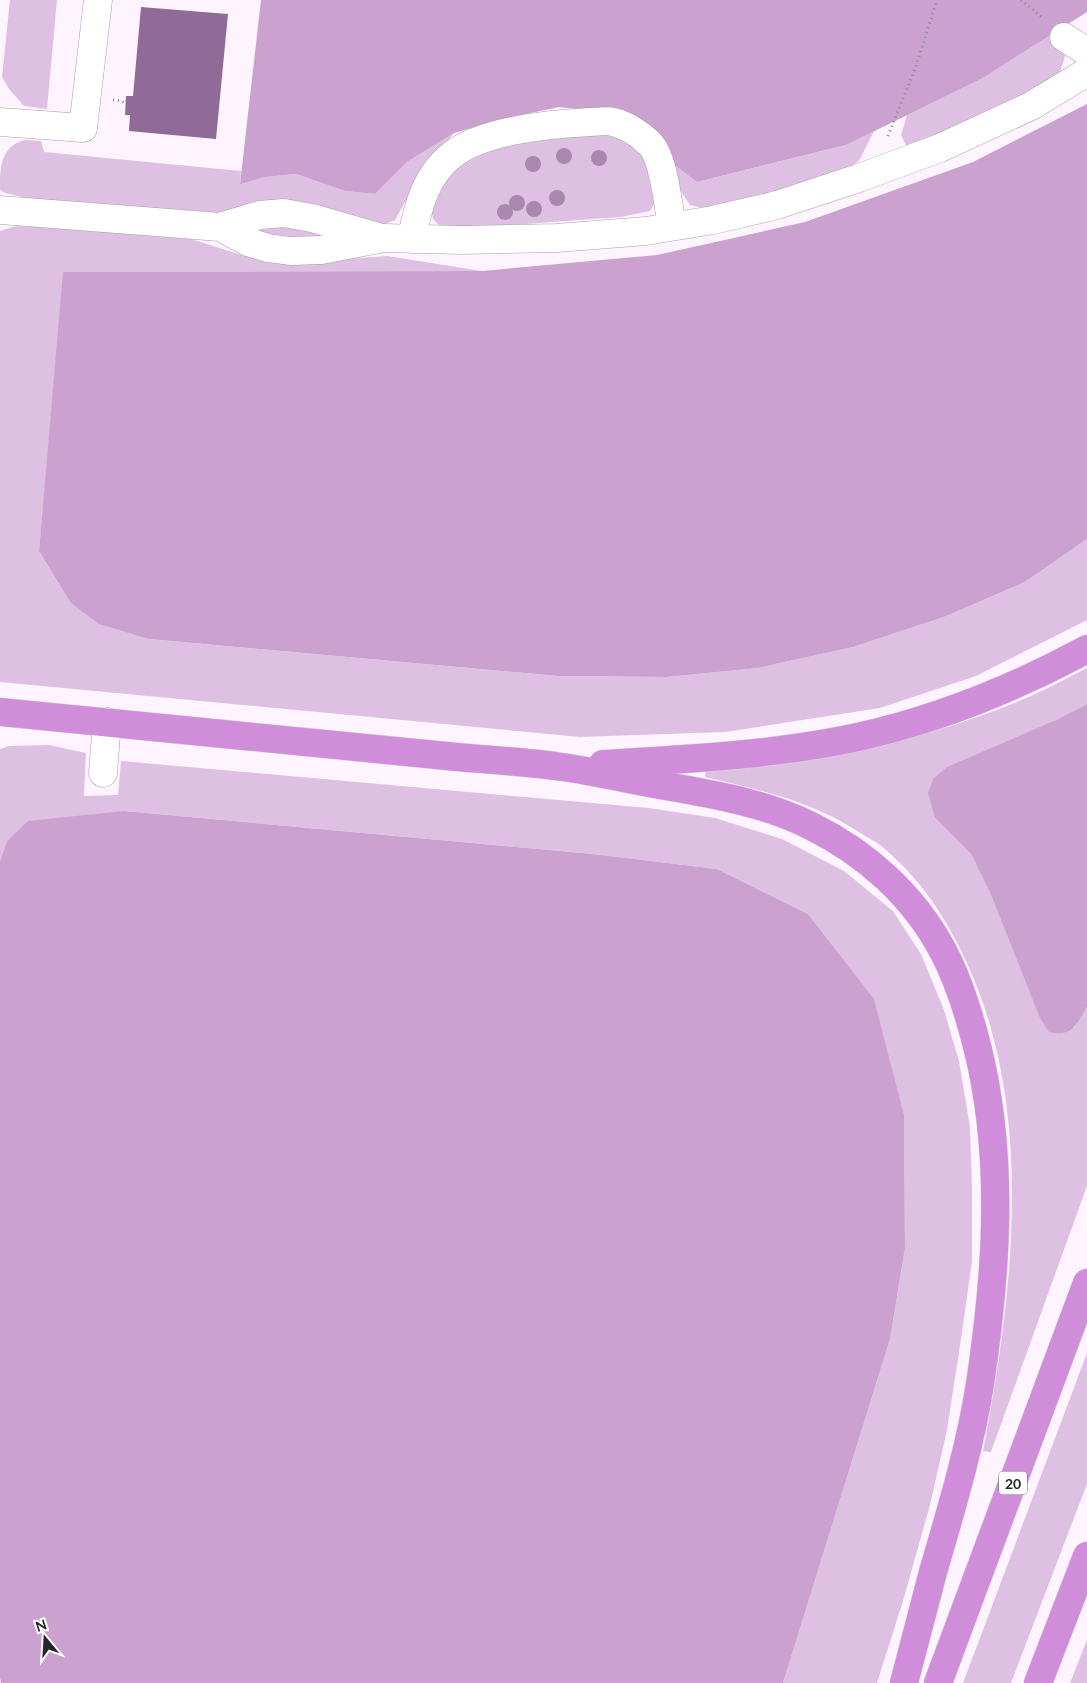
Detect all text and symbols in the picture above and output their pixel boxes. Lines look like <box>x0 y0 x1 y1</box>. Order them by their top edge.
road number: 20 <box>999 1472 1027 1495</box>
north arrow <box>20 1613 70 1663</box>
text: N <box>33 1615 49 1635</box>

